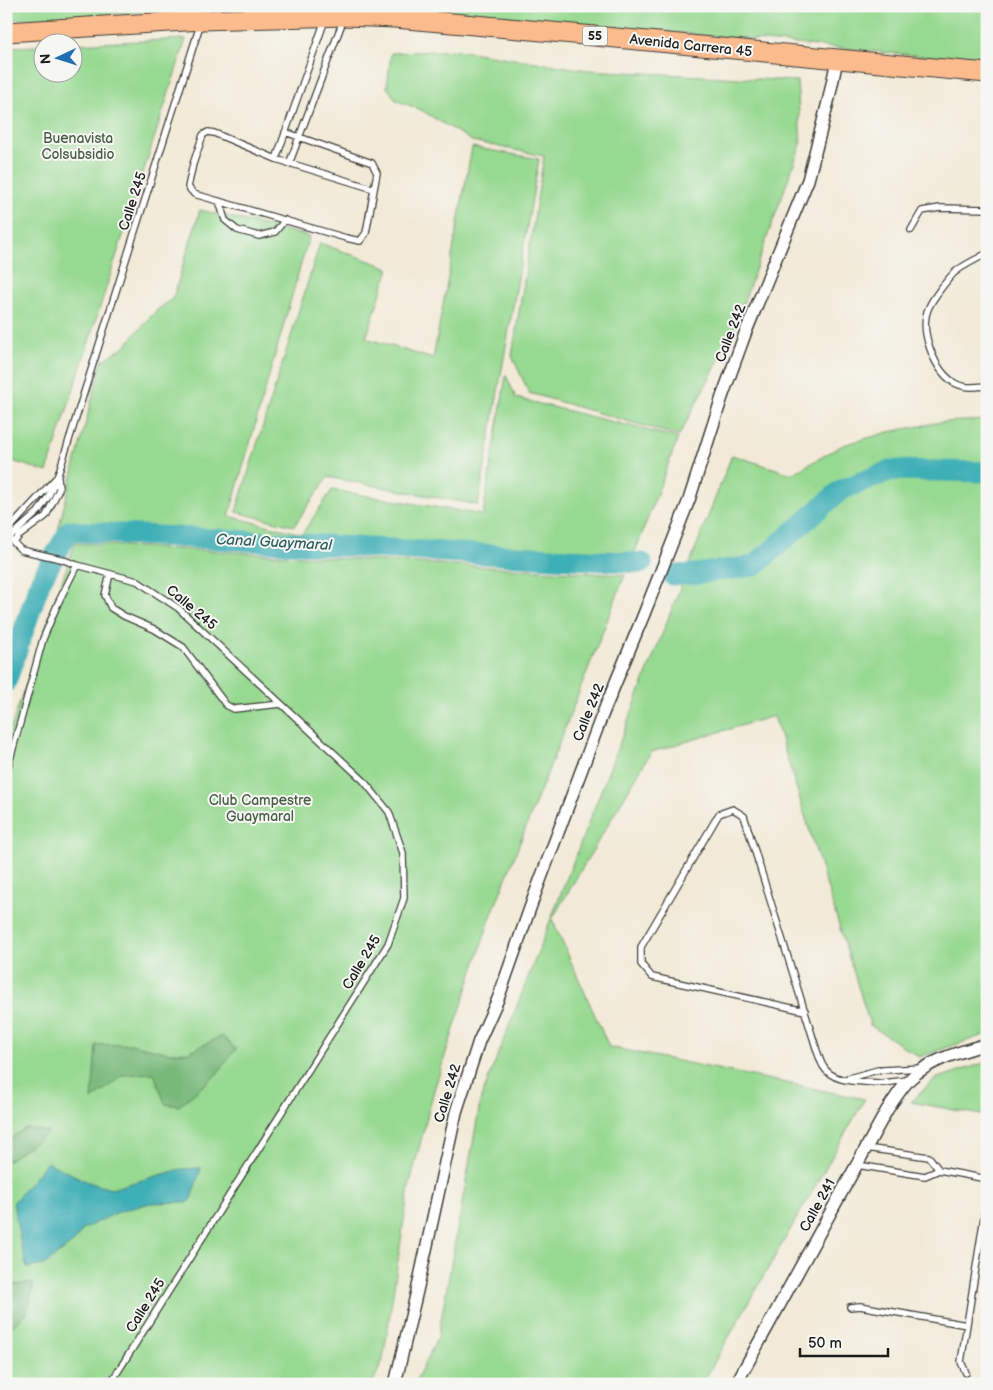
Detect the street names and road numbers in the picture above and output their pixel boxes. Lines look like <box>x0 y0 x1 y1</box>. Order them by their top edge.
road number: 55 <box>582 27 608 46</box>
street label: Avenida Carrera 45 <box>629 31 753 60</box>
street label: Calle 245 <box>115 170 150 233</box>
street label: Calle 242 <box>712 301 750 365</box>
street label: Calle 245 <box>163 581 220 633</box>
street label: Calle 242 <box>569 680 608 744</box>
street label: Calle 245 <box>339 932 384 993</box>
street label: Calle 242 <box>430 1061 465 1125</box>
street label: Calle 241 <box>796 1176 839 1235</box>
street label: Calle 245 <box>122 1275 169 1336</box>

